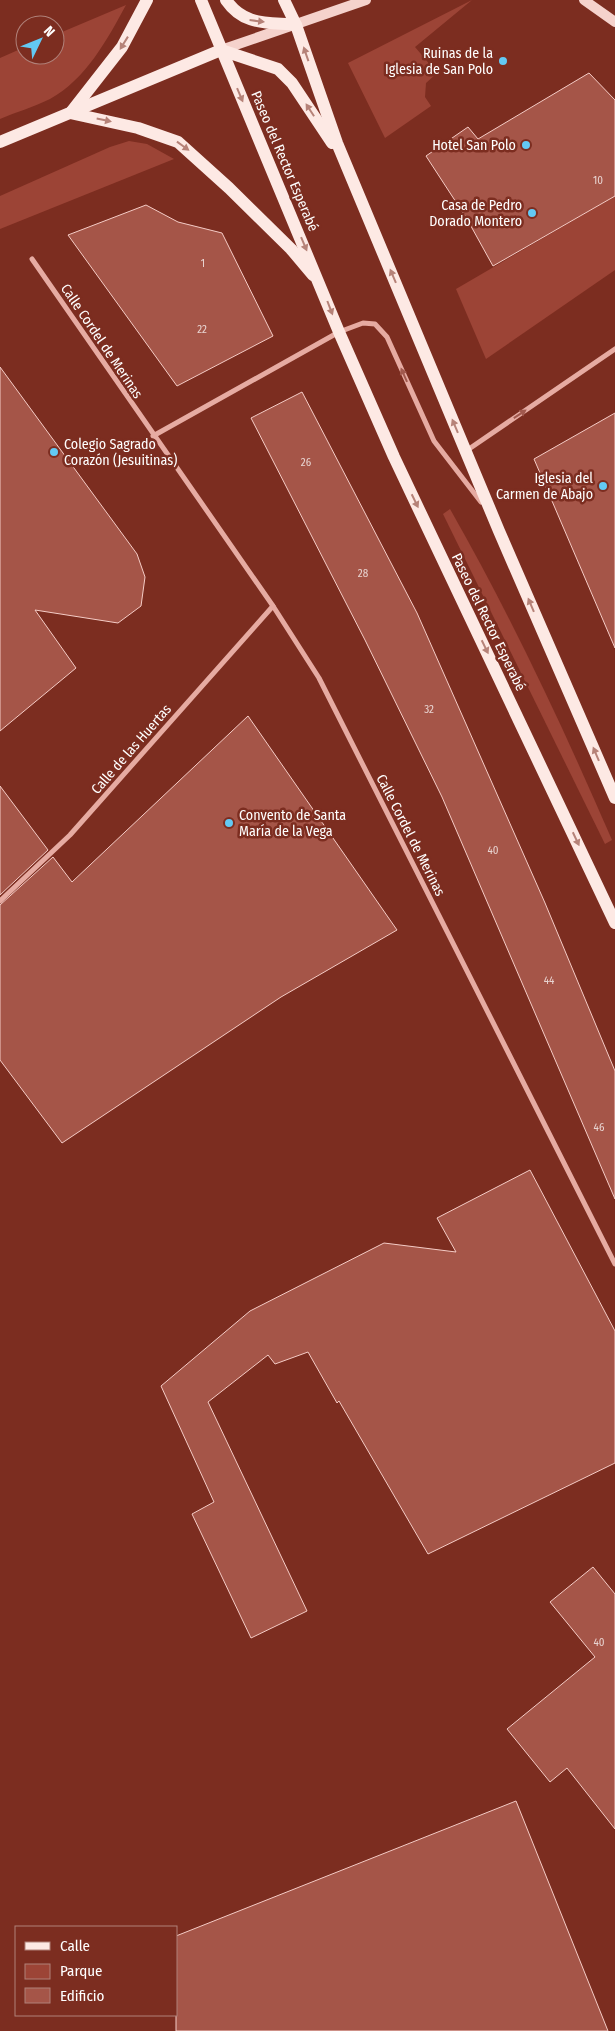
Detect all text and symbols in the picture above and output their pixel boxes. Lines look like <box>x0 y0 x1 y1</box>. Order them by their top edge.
north arrow <box>15 15 65 65</box>
one-way arrow <box>249 17 265 25</box>
text: N <box>40 23 58 40</box>
one-way arrow <box>119 36 129 49</box>
place label: Ruinas de la Iglesia de San Polo <box>385 45 493 78</box>
one-way arrow <box>302 46 309 61</box>
marker: Ruinas de la Iglesia de San Polo <box>497 55 509 67</box>
one-way arrow <box>236 88 244 103</box>
street label: Paseo del Rector Esperabé <box>247 88 322 234</box>
one-way arrow <box>305 103 315 117</box>
one-way arrow <box>97 116 112 124</box>
place label: Hotel San Polo <box>432 137 516 154</box>
marker: Hotel San Polo <box>520 139 532 151</box>
one-way arrow <box>176 141 189 152</box>
house number: 10 <box>593 174 603 187</box>
place label: Casa de Pedro Dorado Montero <box>429 197 522 230</box>
marker: Casa de Pedro Dorado Montero <box>526 207 538 219</box>
one-way arrow <box>300 237 308 251</box>
house number: 1 <box>201 257 205 270</box>
one-way arrow <box>388 269 396 283</box>
street label: Calle Cordel de Merinas <box>57 281 146 402</box>
one-way arrow <box>326 301 334 316</box>
house number: 22 <box>197 323 207 336</box>
one-way arrow <box>400 368 408 382</box>
one-way arrow <box>513 409 527 419</box>
one-way arrow <box>451 419 459 433</box>
place label: Colegio Sagrado Corazón (Jesuitinas) <box>64 436 177 469</box>
marker: Colegio Sagrado Corazón (Jesuitinas) <box>48 446 60 458</box>
house number: 26 <box>301 456 312 469</box>
place label: Iglesia del Carmen de Abajo <box>496 470 593 503</box>
marker: Iglesia del Carmen de Abajo <box>597 480 609 492</box>
one-way arrow <box>411 494 419 508</box>
street label: Paseo del Rector Esperabé <box>448 551 529 694</box>
house number: 28 <box>358 567 369 580</box>
one-way arrow <box>526 598 534 612</box>
one-way arrow <box>481 640 489 654</box>
street label: Calle de las Huertas <box>88 701 175 798</box>
house number: 32 <box>424 703 434 716</box>
one-way arrow <box>591 747 599 761</box>
street label: Calle Cordel de Merinas <box>372 771 449 899</box>
place label: Convento de Santa María de la Vega <box>239 807 346 840</box>
marker: Convento de Santa María de la Vega <box>223 817 235 829</box>
one-way arrow <box>572 832 580 846</box>
house number: 40 <box>487 844 499 857</box>
house number: 44 <box>544 974 555 987</box>
house number: 46 <box>594 1121 605 1134</box>
house number: 40 <box>593 1636 605 1649</box>
legend <box>15 1926 178 2016</box>
text: Calle <box>60 1937 90 1955</box>
text: Parque <box>60 1962 103 1980</box>
text: Edificio <box>60 1987 105 2005</box>

